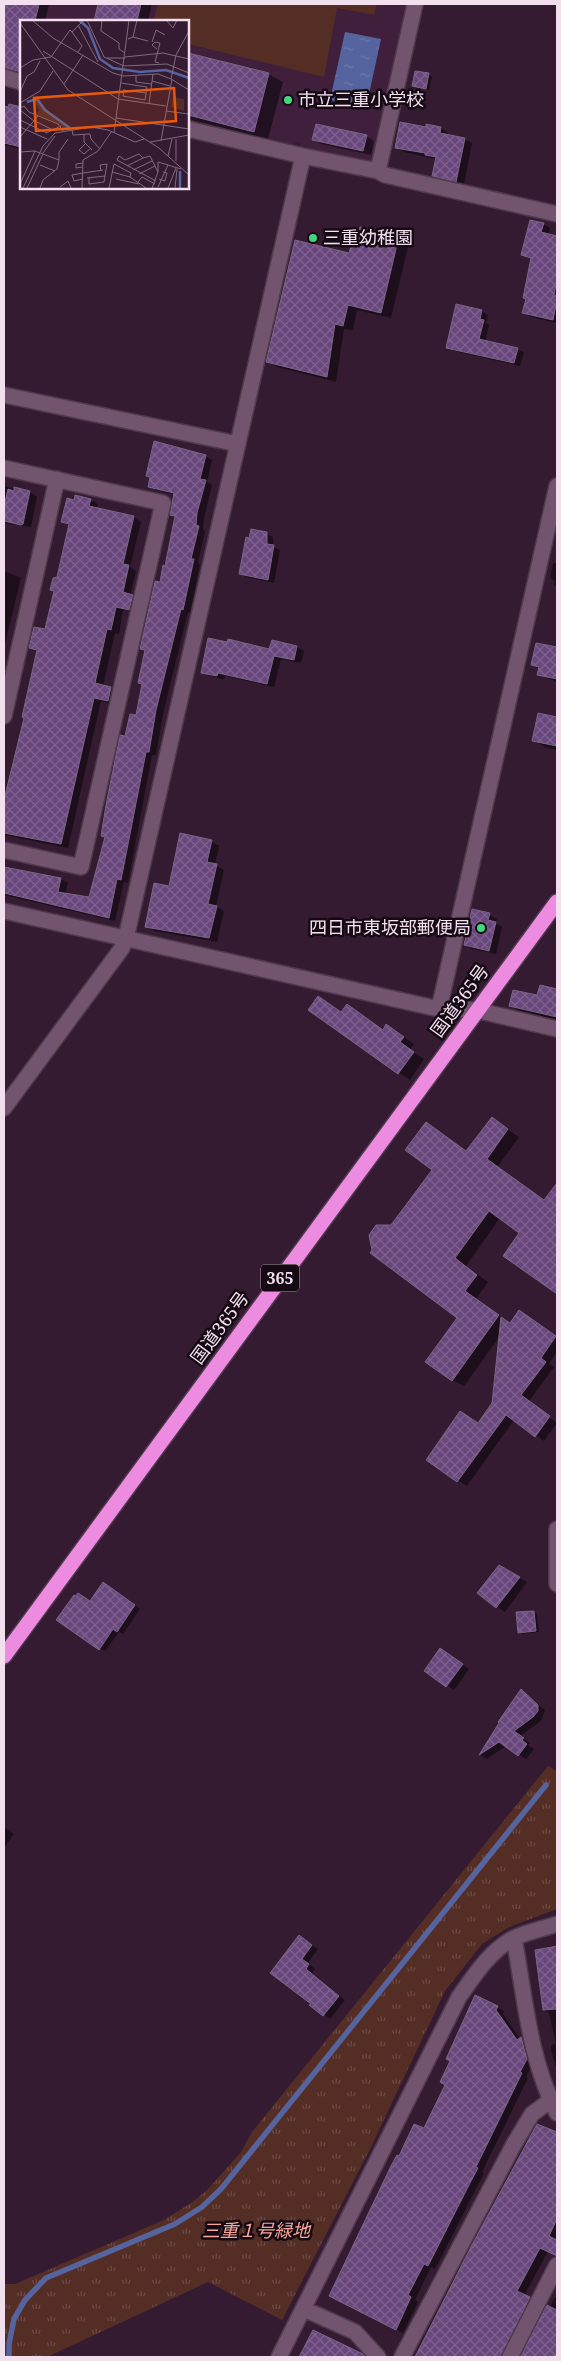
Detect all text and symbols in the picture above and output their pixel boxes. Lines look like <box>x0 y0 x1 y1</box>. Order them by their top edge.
inset map <box>20 20 189 189</box>
place label: 市立三重小学校 <box>298 87 424 111</box>
marker: 市立三重小学校 <box>282 94 294 106</box>
place label: 三重幼稚園 <box>323 225 413 249</box>
marker: 三重幼稚園 <box>307 232 319 244</box>
place label: 四日市東坂部郵便局 <box>309 915 471 939</box>
marker: 四日市東坂部郵便局 <box>475 922 487 934</box>
street label: 国道365号 <box>425 959 494 1042</box>
road number: 365 <box>261 1264 299 1292</box>
street label: 国道365号 <box>185 1286 254 1369</box>
park label: 三重１号緑地 <box>202 2218 312 2242</box>

